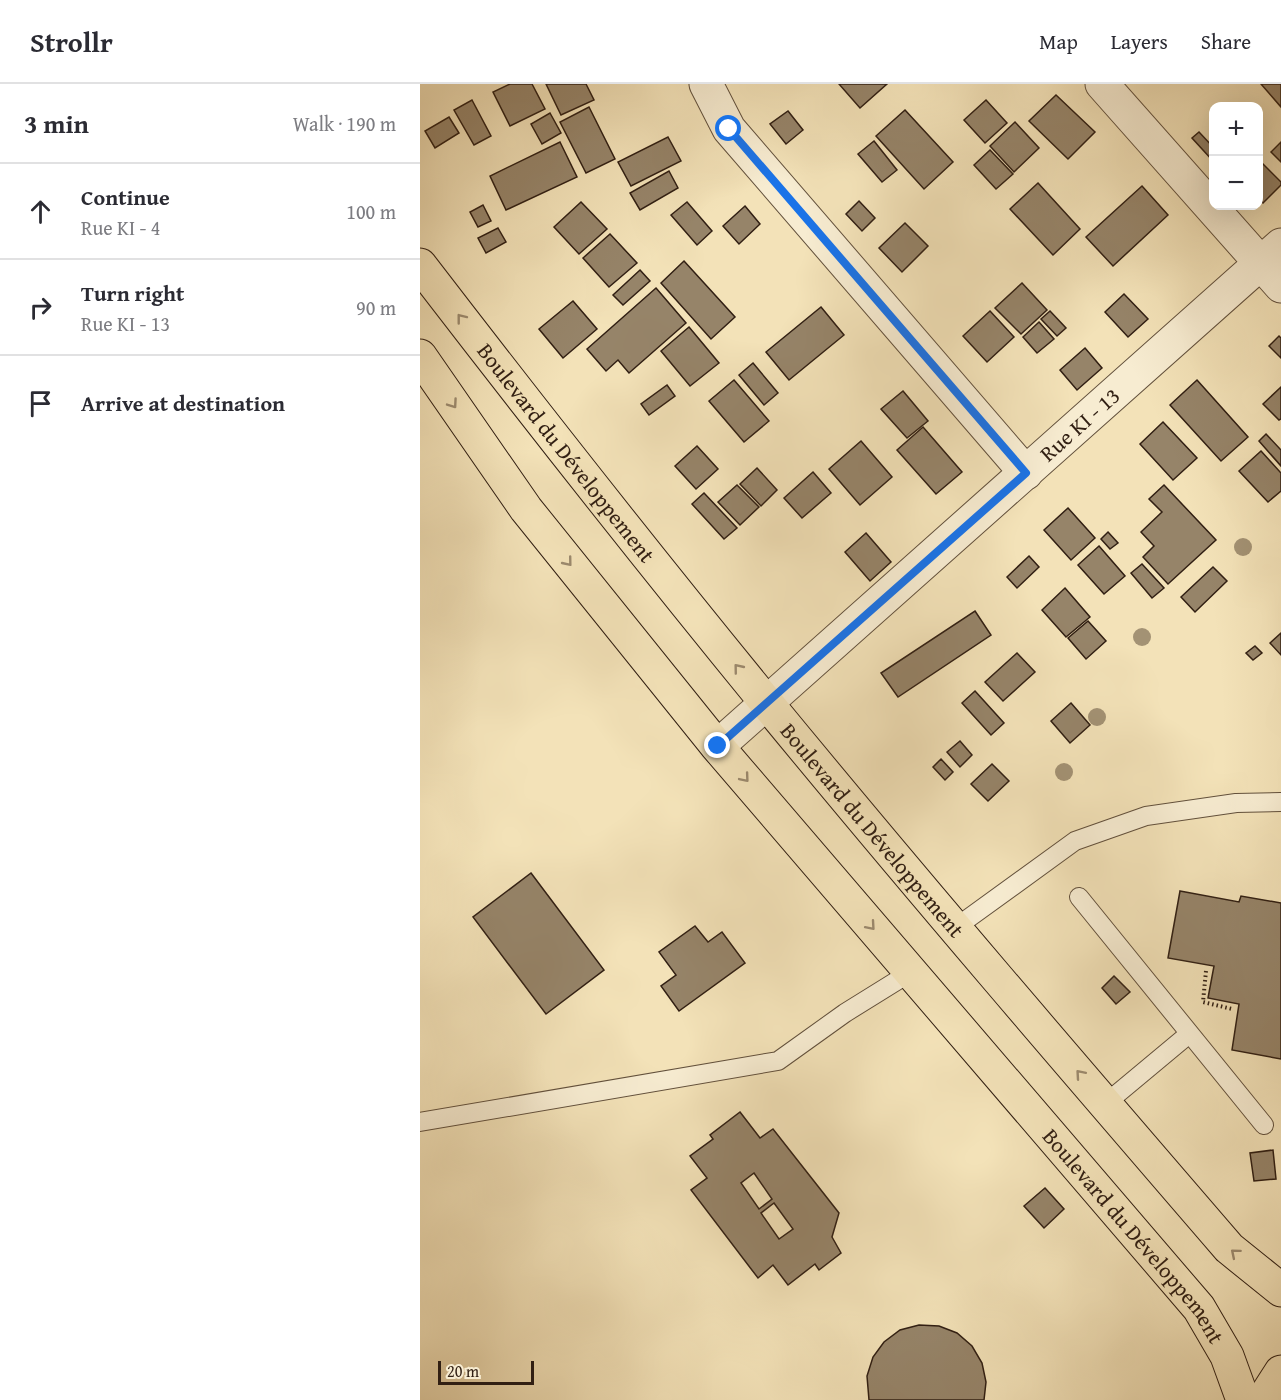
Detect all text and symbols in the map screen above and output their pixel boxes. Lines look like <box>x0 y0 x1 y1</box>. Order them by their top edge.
text: Strollr <box>30 21 113 62</box>
text: Map <box>1039 26 1078 57</box>
text: Layers <box>1111 26 1168 57</box>
text: Share <box>1201 26 1251 57</box>
map controls <box>1209 102 1263 210</box>
button: + <box>1209 102 1263 156</box>
text: 3 min <box>24 104 89 143</box>
text: Walk · 190 m <box>293 109 396 138</box>
route start <box>715 115 741 141</box>
button: − <box>1209 156 1263 210</box>
text: Continue <box>81 181 170 213</box>
icon: ahead <box>24 195 57 228</box>
text: 100 m <box>346 197 396 226</box>
text: Rue KI - 4 <box>81 213 160 242</box>
text: Turn right <box>81 277 184 309</box>
icon: right <box>24 291 57 324</box>
text: 90 m <box>356 293 396 322</box>
text: Rue KI - 13 <box>81 309 170 338</box>
one-way arrow <box>457 313 468 324</box>
street label: Boulevard du Développement <box>470 336 663 569</box>
street label: Rue KI - 13 <box>1032 380 1127 469</box>
icon: arrive <box>24 387 57 420</box>
text: Arrive at destination <box>81 387 285 419</box>
one-way arrow <box>446 398 457 409</box>
one-way arrow <box>561 555 572 566</box>
one-way arrow <box>735 664 746 675</box>
street label: Boulevard du Développement <box>773 716 972 945</box>
route end <box>704 732 730 758</box>
one-way arrow <box>737 771 748 782</box>
one-way arrow <box>864 919 875 930</box>
one-way arrow <box>1076 1070 1087 1081</box>
street label: Boulevard du Développement <box>1035 1121 1233 1350</box>
one-way arrow <box>1231 1249 1242 1260</box>
scale bar <box>438 1358 534 1386</box>
text: 20 m <box>447 1359 479 1383</box>

